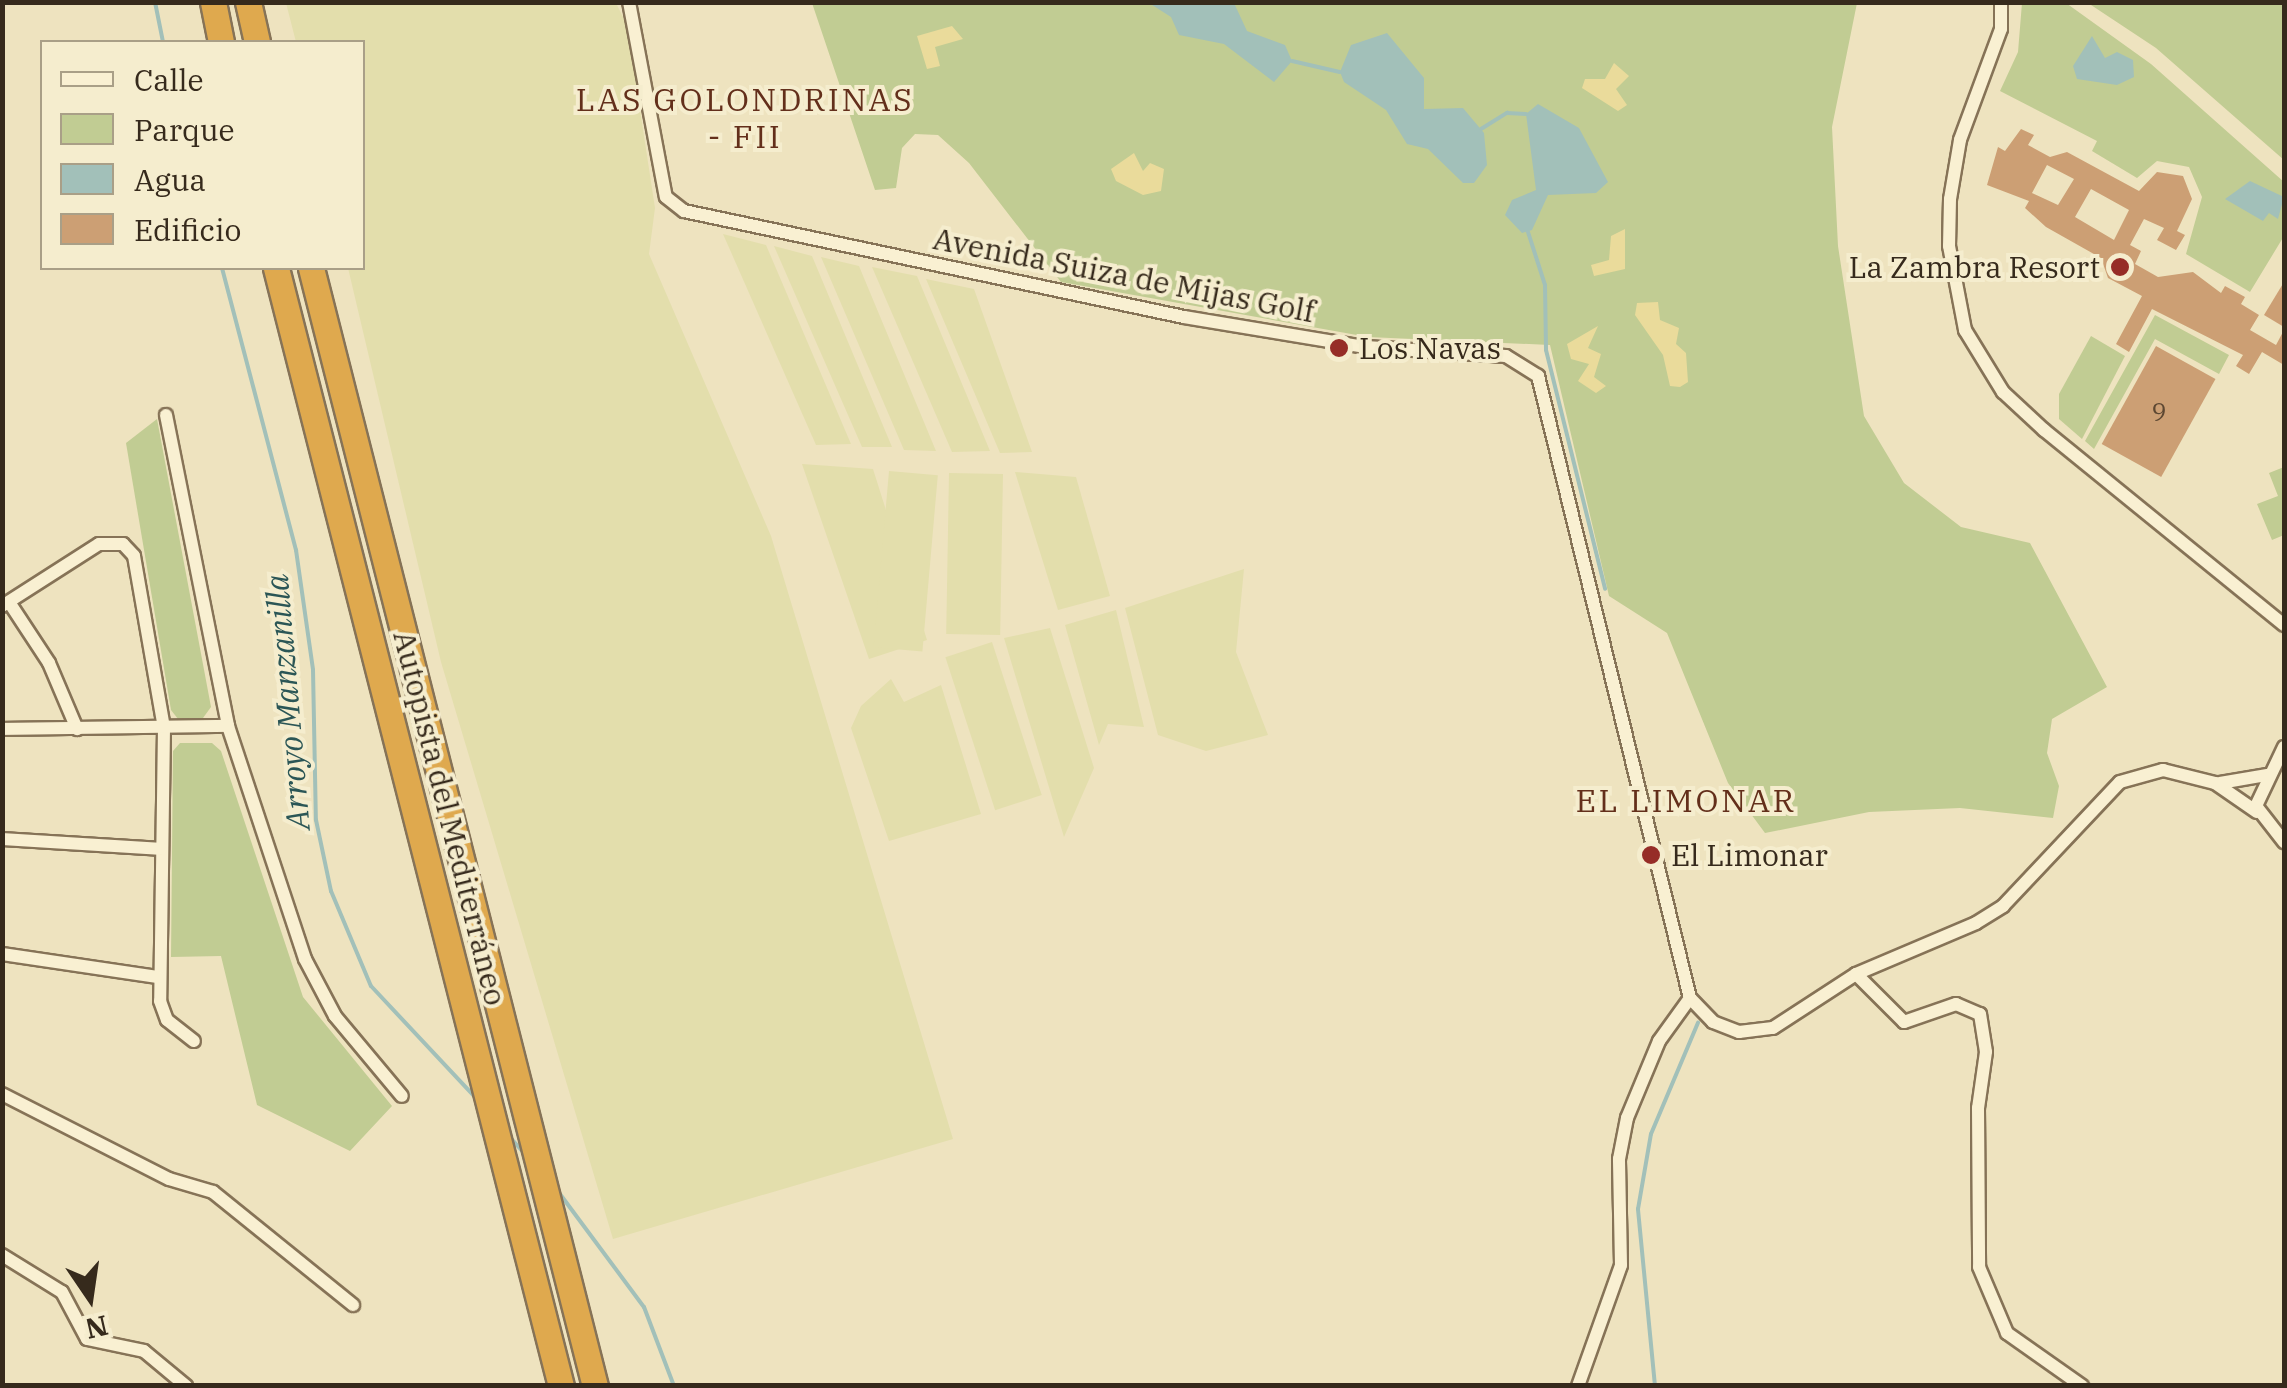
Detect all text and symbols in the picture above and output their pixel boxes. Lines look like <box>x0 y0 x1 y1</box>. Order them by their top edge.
legend <box>40 40 365 270</box>
text: Calle <box>134 60 204 99</box>
district label: LAS GOLONDRINAS - FII <box>576 81 914 156</box>
text: Parque <box>134 110 235 149</box>
text: Agua <box>134 160 206 199</box>
text: Edificio <box>134 210 241 249</box>
street label: Avenida Suiza de Mijas Golf <box>930 220 1318 330</box>
place label: La Zambra Resort <box>1849 249 2100 285</box>
marker: La Zambra Resort <box>2109 256 2131 278</box>
place label: Los Navas <box>1359 330 1501 366</box>
marker: Los Navas <box>1328 337 1350 359</box>
house number: 9 <box>2152 396 2166 426</box>
water label: Arroyo Manzanilla <box>257 572 317 832</box>
street label: Autopista del Mediterráneo <box>386 627 514 1009</box>
district label: EL LIMONAR <box>1576 781 1796 819</box>
place label: El Limonar <box>1671 837 1828 873</box>
marker: El Limonar <box>1640 844 1662 866</box>
north arrow <box>40 1248 140 1348</box>
text: N <box>82 1307 112 1348</box>

